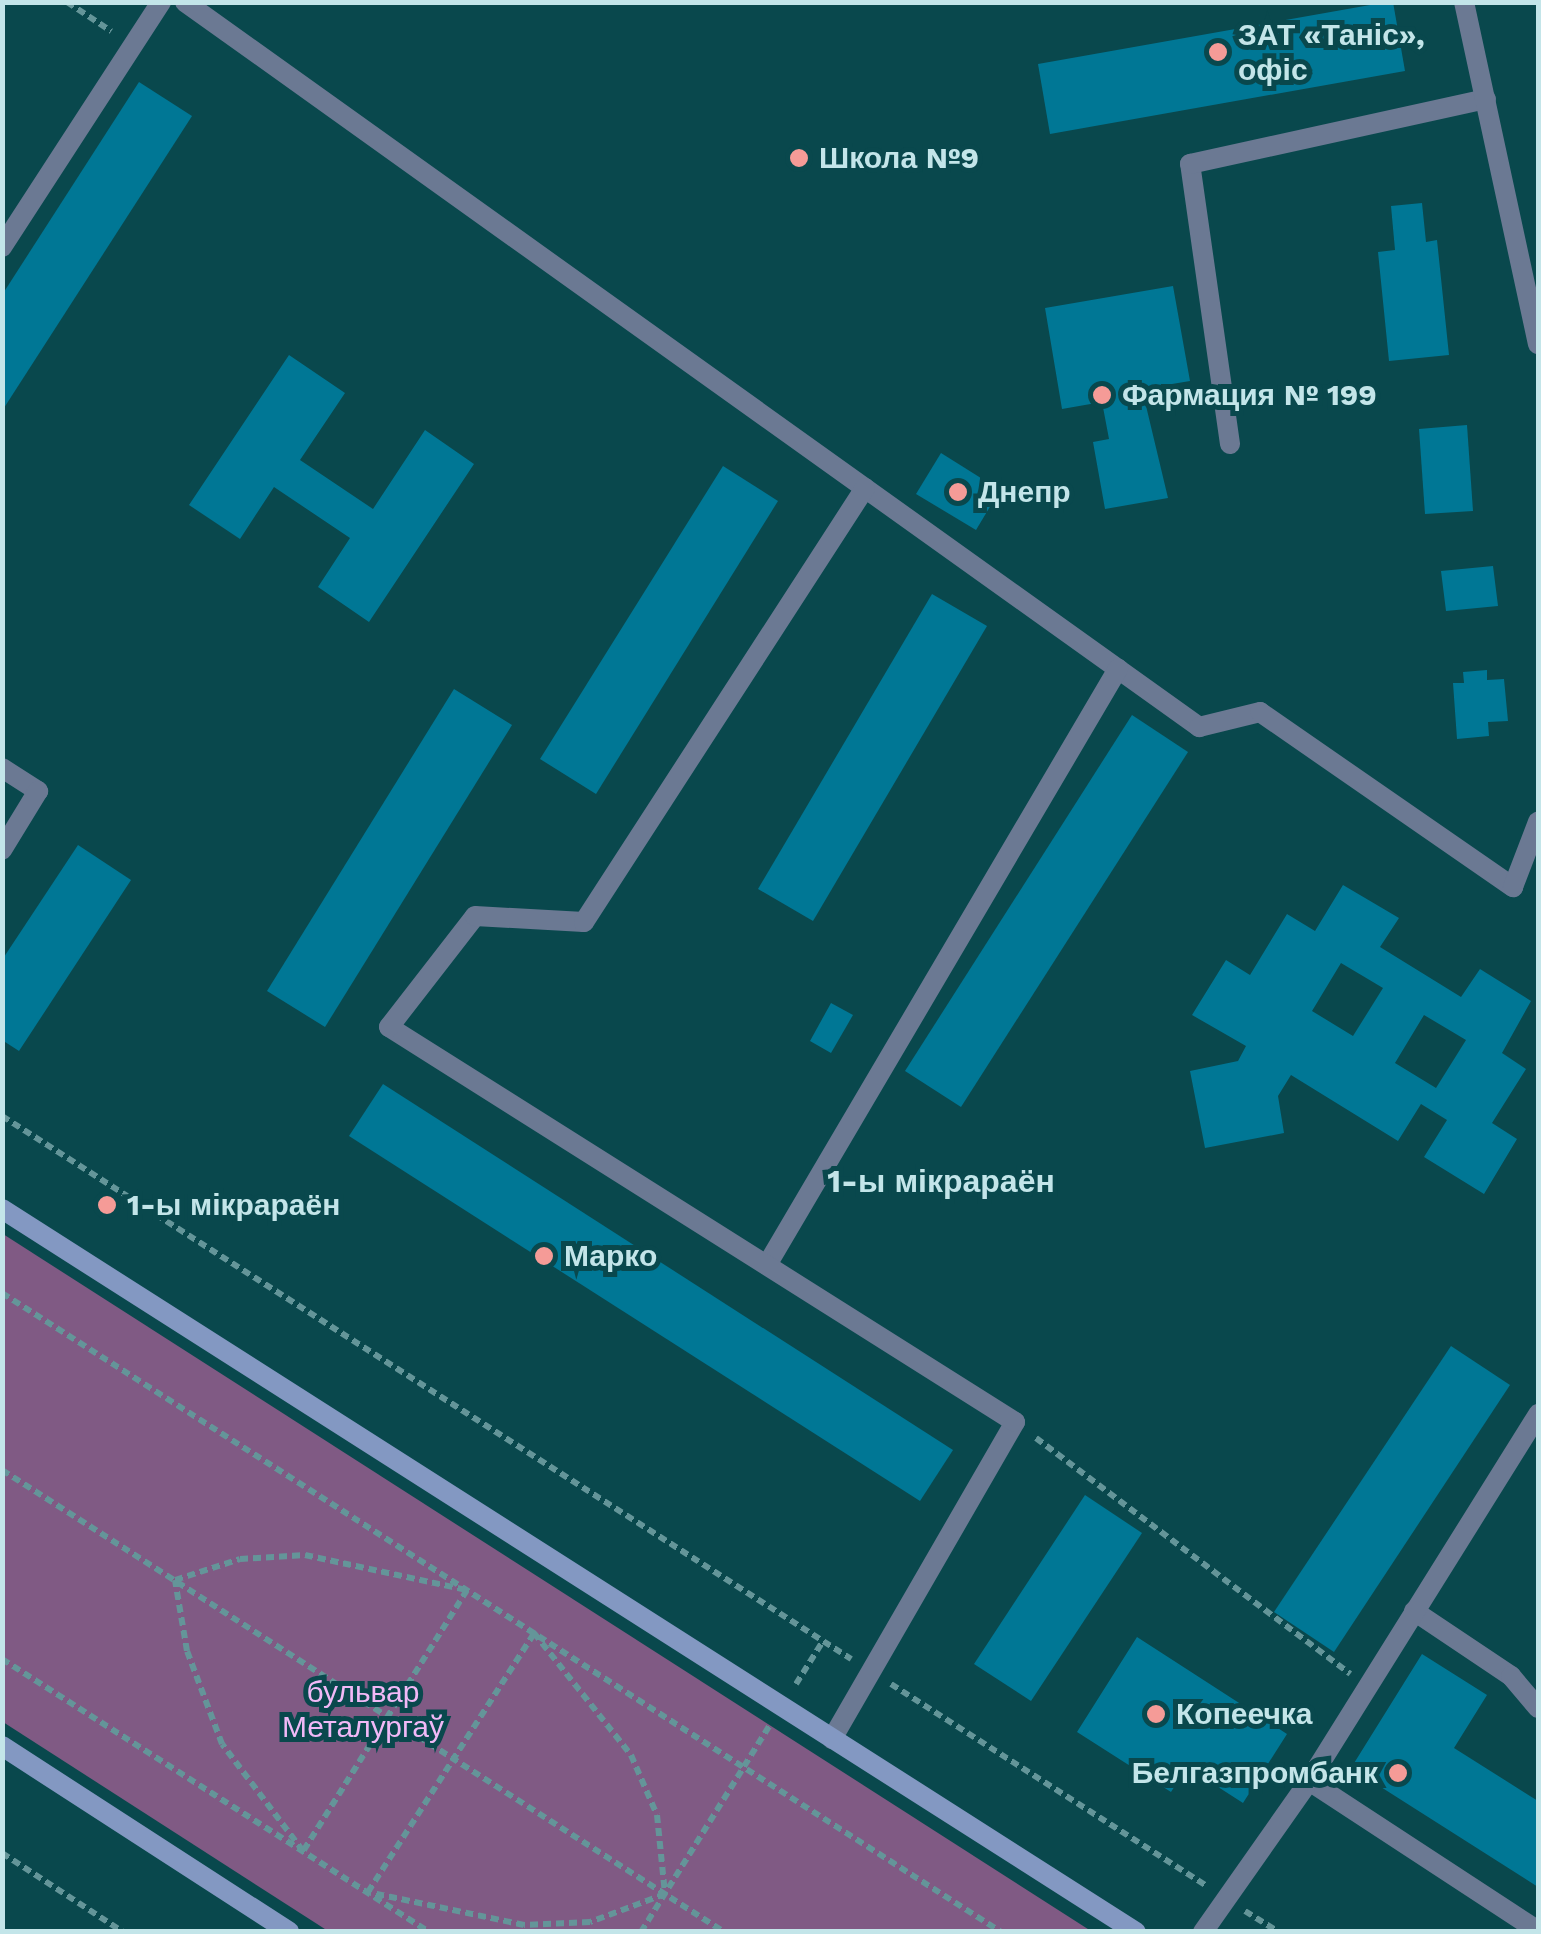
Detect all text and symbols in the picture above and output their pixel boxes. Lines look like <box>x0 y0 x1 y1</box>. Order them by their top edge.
place label: ЗАТ «Таніс», офіс <box>1238 17 1425 88</box>
marker: ЗАТ «Таніс», офіс <box>1207 41 1229 63</box>
place label: Школа №9 <box>819 140 979 176</box>
marker: Школа №9 <box>788 147 810 169</box>
place label: Фармация № 199 <box>1122 377 1377 413</box>
marker: Фармация № 199 <box>1091 384 1113 406</box>
place label: Днепр <box>978 474 1071 510</box>
marker: Днепр <box>947 481 969 503</box>
district label: 1-ы мікрараён <box>827 1162 1055 1200</box>
place label: 1-ы мікрараён <box>127 1187 340 1223</box>
marker: 1-ы мікрараён <box>96 1194 118 1216</box>
place label: Марко <box>564 1238 657 1274</box>
marker: Марко <box>533 1245 555 1267</box>
park label: бульвар Металургаў <box>282 1674 444 1744</box>
place label: Копеечка <box>1176 1696 1312 1732</box>
marker: Копеечка <box>1145 1703 1167 1725</box>
place label: Белгазпромбанк <box>1132 1755 1378 1791</box>
marker: Белгазпромбанк <box>1387 1762 1409 1784</box>

